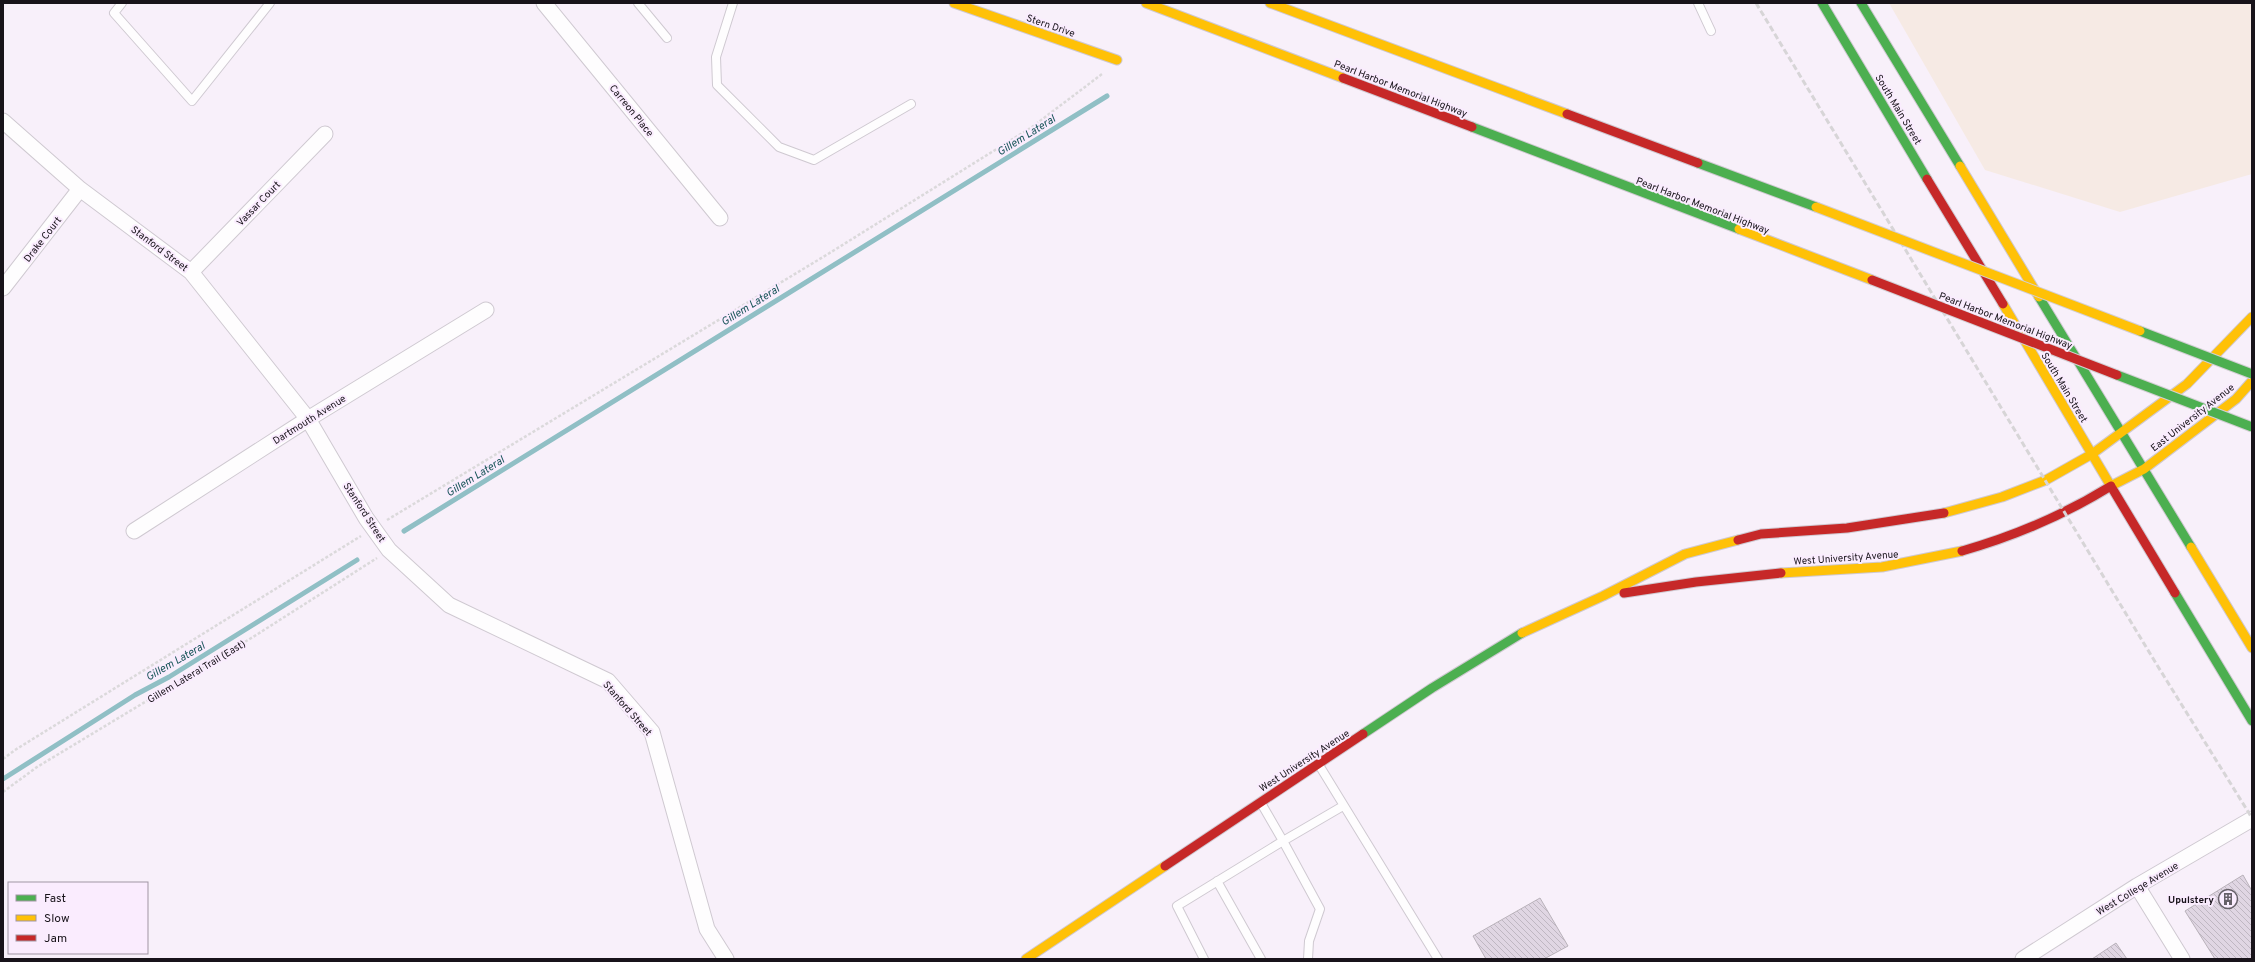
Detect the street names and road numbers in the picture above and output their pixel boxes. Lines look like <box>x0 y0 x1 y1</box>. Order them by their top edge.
street label: Stern Drive <box>1024 12 1077 41</box>
street label: Pearl Harbor Memorial Highway <box>1332 58 1469 121</box>
street label: South Main Street <box>1872 72 1924 147</box>
street label: Carreon Place <box>606 82 656 140</box>
street label: Pearl Harbor Memorial Highway <box>1634 175 1771 238</box>
street label: Vassar Court <box>234 179 284 229</box>
street label: Drake Court <box>21 214 65 265</box>
street label: Stanford Street <box>128 223 190 275</box>
street label: Pearl Harbor Memorial Highway <box>1937 290 2074 353</box>
street label: South Main Street <box>2038 350 2090 425</box>
street label: East University Avenue <box>2148 381 2237 455</box>
street label: Dartmouth Avenue <box>271 393 349 448</box>
street label: Stanford Street <box>340 481 388 545</box>
street label: West University Avenue <box>1793 548 1899 569</box>
street label: Gillem Lateral Trail (East) <box>145 638 248 707</box>
street label: Stanford Street <box>600 679 654 739</box>
street label: West University Avenue <box>1257 727 1352 795</box>
street label: West College Avenue <box>2094 860 2181 919</box>

